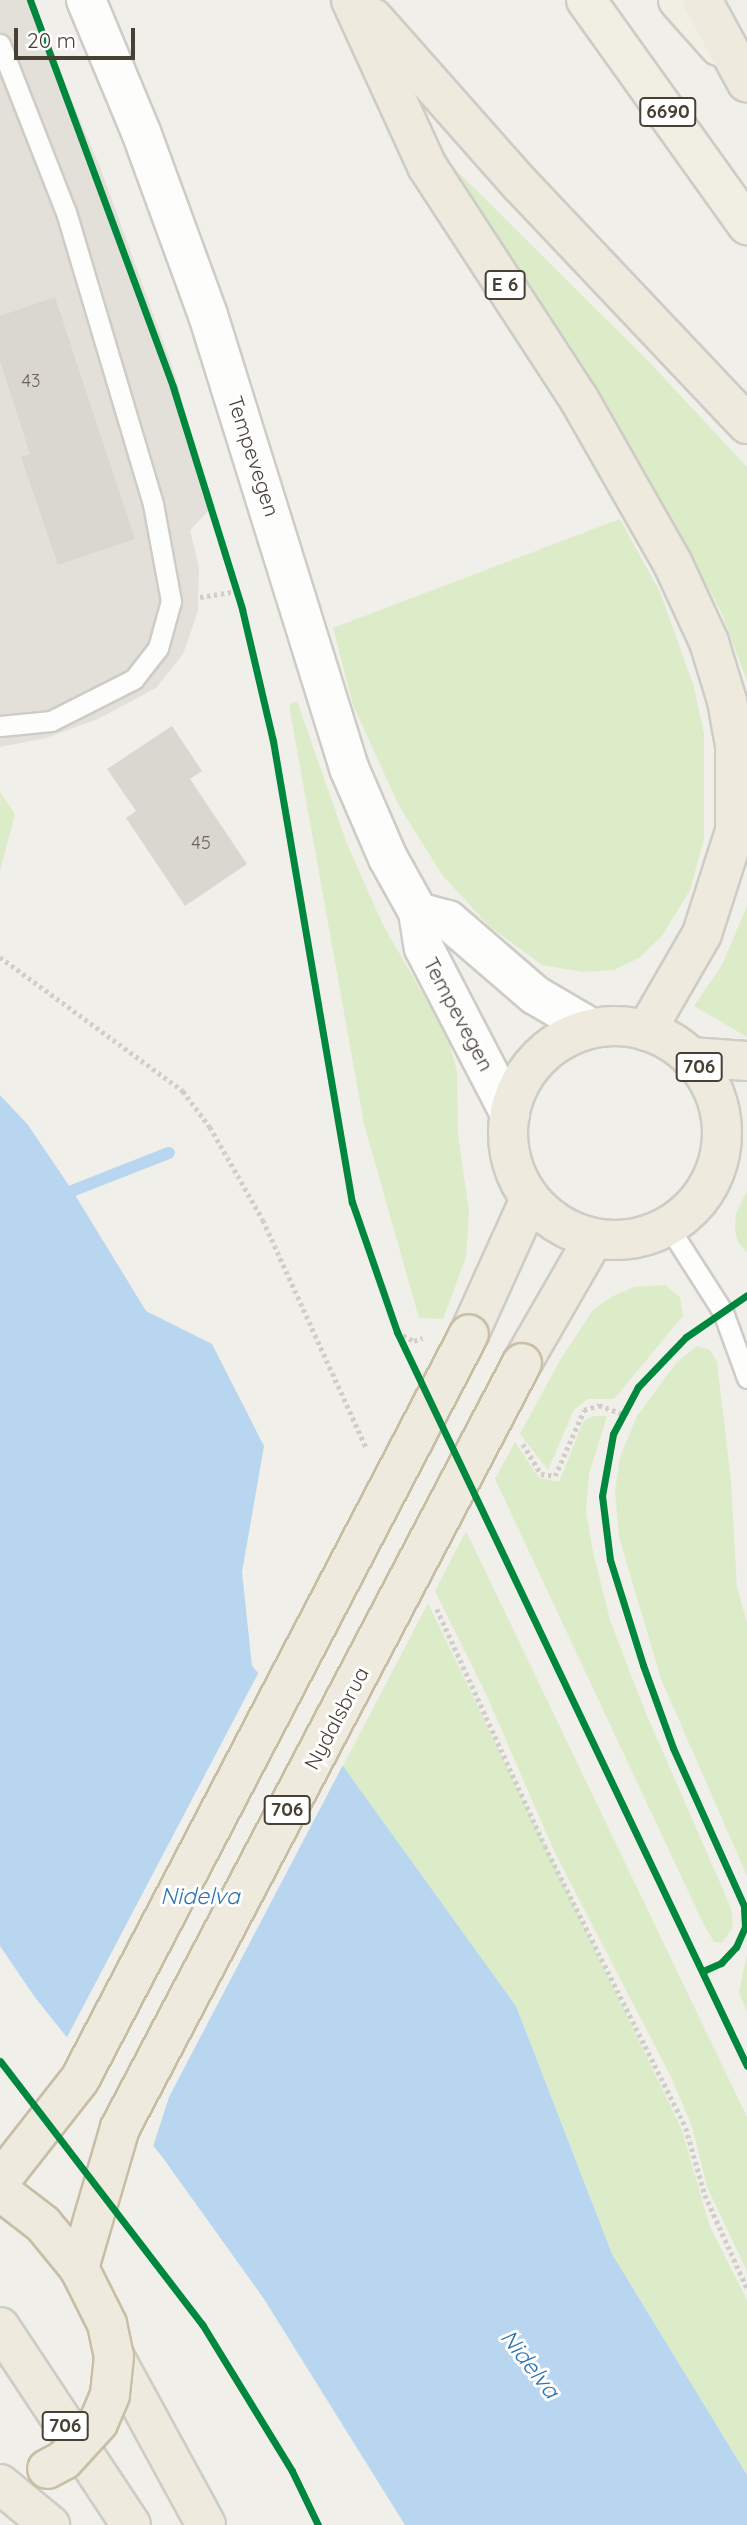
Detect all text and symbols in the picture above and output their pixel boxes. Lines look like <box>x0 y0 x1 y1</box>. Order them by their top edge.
scale bar <box>18 14 138 58</box>
text: 20 m <box>27 27 76 53</box>
road number: 6690 <box>638 96 698 128</box>
road number: E 6 <box>484 270 526 300</box>
house number: 43 <box>22 370 40 392</box>
street label: Tempevegen <box>223 393 285 519</box>
house number: 45 <box>191 832 211 854</box>
street label: Tempevegen <box>419 953 499 1075</box>
road number: 706 <box>674 1051 724 1082</box>
street label: Nydalsbrua <box>298 1662 374 1774</box>
road number: 706 <box>262 1794 312 1826</box>
water label: Nidelva <box>160 1882 240 1910</box>
water label: Nidelva <box>495 2324 565 2404</box>
road number: 706 <box>41 2410 90 2442</box>

